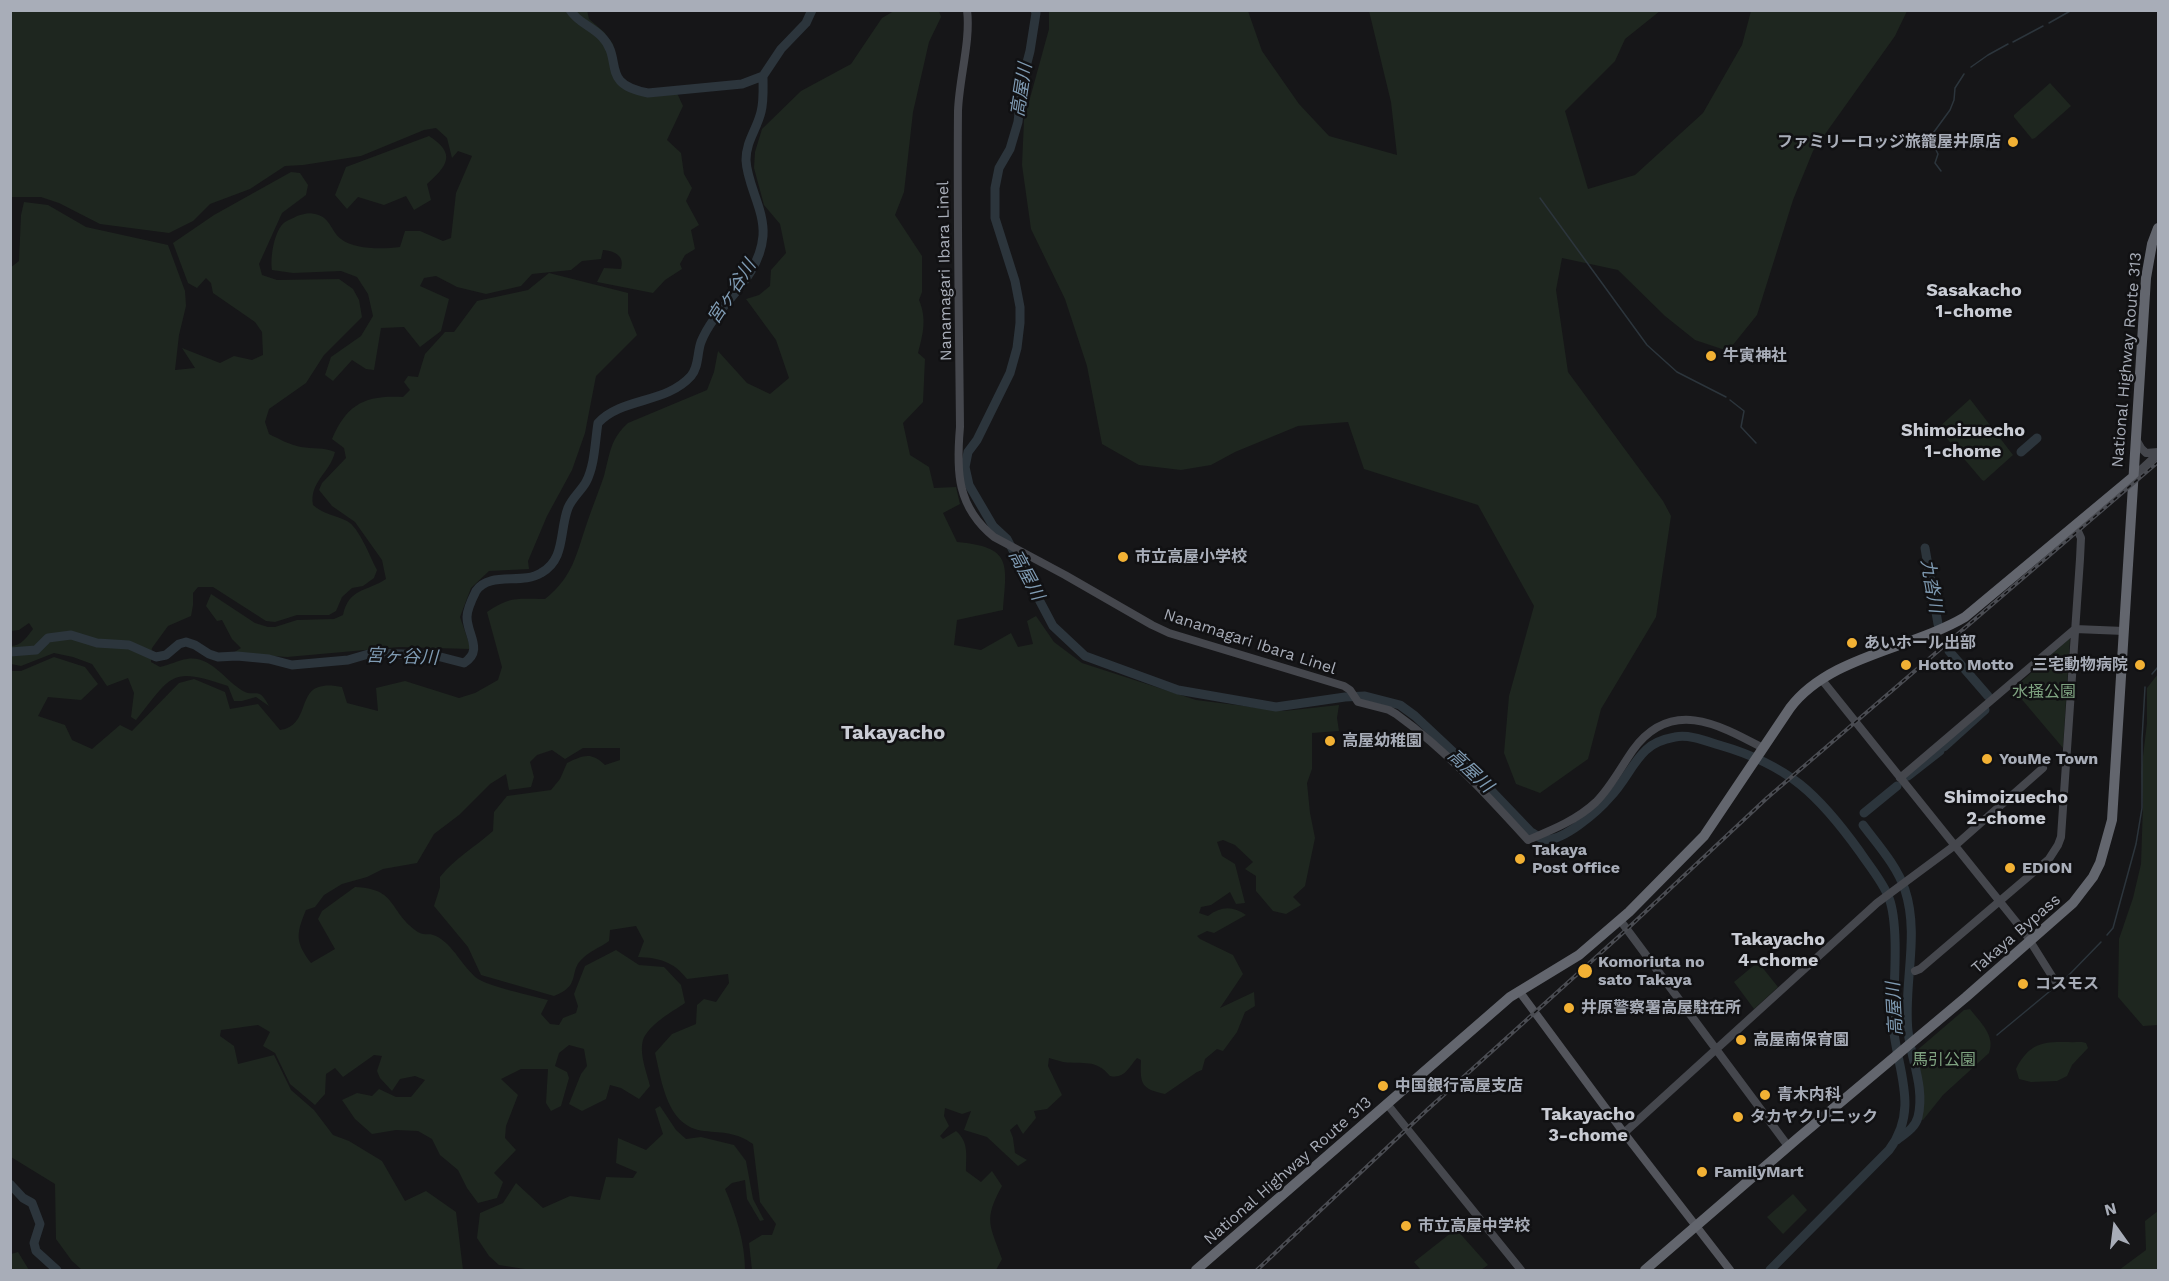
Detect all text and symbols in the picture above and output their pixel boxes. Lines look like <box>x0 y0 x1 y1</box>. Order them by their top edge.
water label: 高屋川 <box>1007 62 1037 118</box>
place label: ファミリーロッジ旅籠屋井原店 <box>1777 132 2001 152</box>
marker: ファミリーロッジ旅籠屋井原店 <box>2006 135 2020 149</box>
street label: Nanamagari Ibara Linel <box>934 181 956 361</box>
street label: National Highway Route 313 <box>2108 251 2146 469</box>
water label: 宮ヶ谷川 <box>703 256 761 328</box>
district label: Sasakacho 1-chome <box>1926 280 2022 322</box>
place label: 牛寅神社 <box>1723 346 1787 366</box>
marker: 牛寅神社 <box>1704 349 1718 363</box>
district label: Shimoizuecho 1-chome <box>1901 420 2025 462</box>
water label: 高屋川 <box>1004 546 1048 604</box>
place label: 市立高屋小学校 <box>1135 547 1247 567</box>
marker: 市立高屋小学校 <box>1116 550 1130 564</box>
water label: 九沓川 <box>1916 558 1946 614</box>
street label: Nanamagari Ibara Linel <box>1161 605 1339 679</box>
place label: あいホール出部 <box>1864 633 1976 653</box>
marker: あいホール出部 <box>1845 636 1859 650</box>
water label: 宮ヶ谷川 <box>366 645 438 669</box>
place label: Hotto Motto <box>1918 655 2014 675</box>
place label: 三宅動物病院 <box>2032 655 2128 675</box>
marker: Hotto Motto <box>1899 658 1913 672</box>
marker: 三宅動物病院 <box>2133 658 2147 672</box>
park label: 水掻公園 <box>2012 682 2076 702</box>
district label: Takayacho <box>841 721 945 745</box>
place label: 高屋幼稚園 <box>1342 731 1422 751</box>
marker: 高屋幼稚園 <box>1323 734 1337 748</box>
water label: 高屋川 <box>1443 745 1497 797</box>
place label: YouMe Town <box>1999 749 2098 769</box>
marker: YouMe Town <box>1980 752 1994 766</box>
district label: Shimoizuecho 2-chome <box>1944 787 2068 830</box>
place label: Takaya Post Office <box>1532 840 1620 878</box>
marker: Takaya Post Office <box>1513 852 1527 866</box>
place label: EDION <box>2022 858 2072 878</box>
marker: EDION <box>2003 861 2017 875</box>
street label: Takaya Bypass <box>1968 890 2064 978</box>
district label: Takayacho 4-chome <box>1731 929 1825 972</box>
place label: Komoriuta no sato Takaya <box>1598 952 1705 990</box>
marker: Komoriuta no sato Takaya <box>1576 962 1594 980</box>
place label: コスモス <box>2035 974 2099 994</box>
marker: コスモス <box>2016 977 2030 991</box>
water label: 高屋川 <box>1883 981 1907 1037</box>
place label: 井原警察署高屋駐在所 <box>1581 998 1741 1018</box>
marker: 井原警察署高屋駐在所 <box>1562 1001 1576 1015</box>
place label: 高屋南保育園 <box>1753 1030 1849 1050</box>
marker: 高屋南保育園 <box>1734 1033 1748 1047</box>
park label: 馬引公園 <box>1912 1050 1976 1070</box>
place label: 中国銀行高屋支店 <box>1395 1076 1523 1096</box>
marker: 中国銀行高屋支店 <box>1376 1079 1390 1093</box>
place label: 青木内科 <box>1777 1085 1841 1105</box>
marker: 青木内科 <box>1758 1088 1772 1102</box>
street label: National Highway Route 313 <box>1200 1093 1376 1249</box>
district label: Takayacho 3-chome <box>1541 1104 1635 1146</box>
place label: タカヤクリニック <box>1750 1107 1878 1127</box>
marker: タカヤクリニック <box>1731 1110 1745 1124</box>
place label: FamilyMart <box>1714 1162 1803 1182</box>
marker: FamilyMart <box>1695 1165 1709 1179</box>
north arrow <box>2085 1197 2145 1257</box>
text: N <box>2102 1198 2119 1220</box>
place label: 市立高屋中学校 <box>1418 1216 1530 1236</box>
marker: 市立高屋中学校 <box>1399 1219 1413 1233</box>

